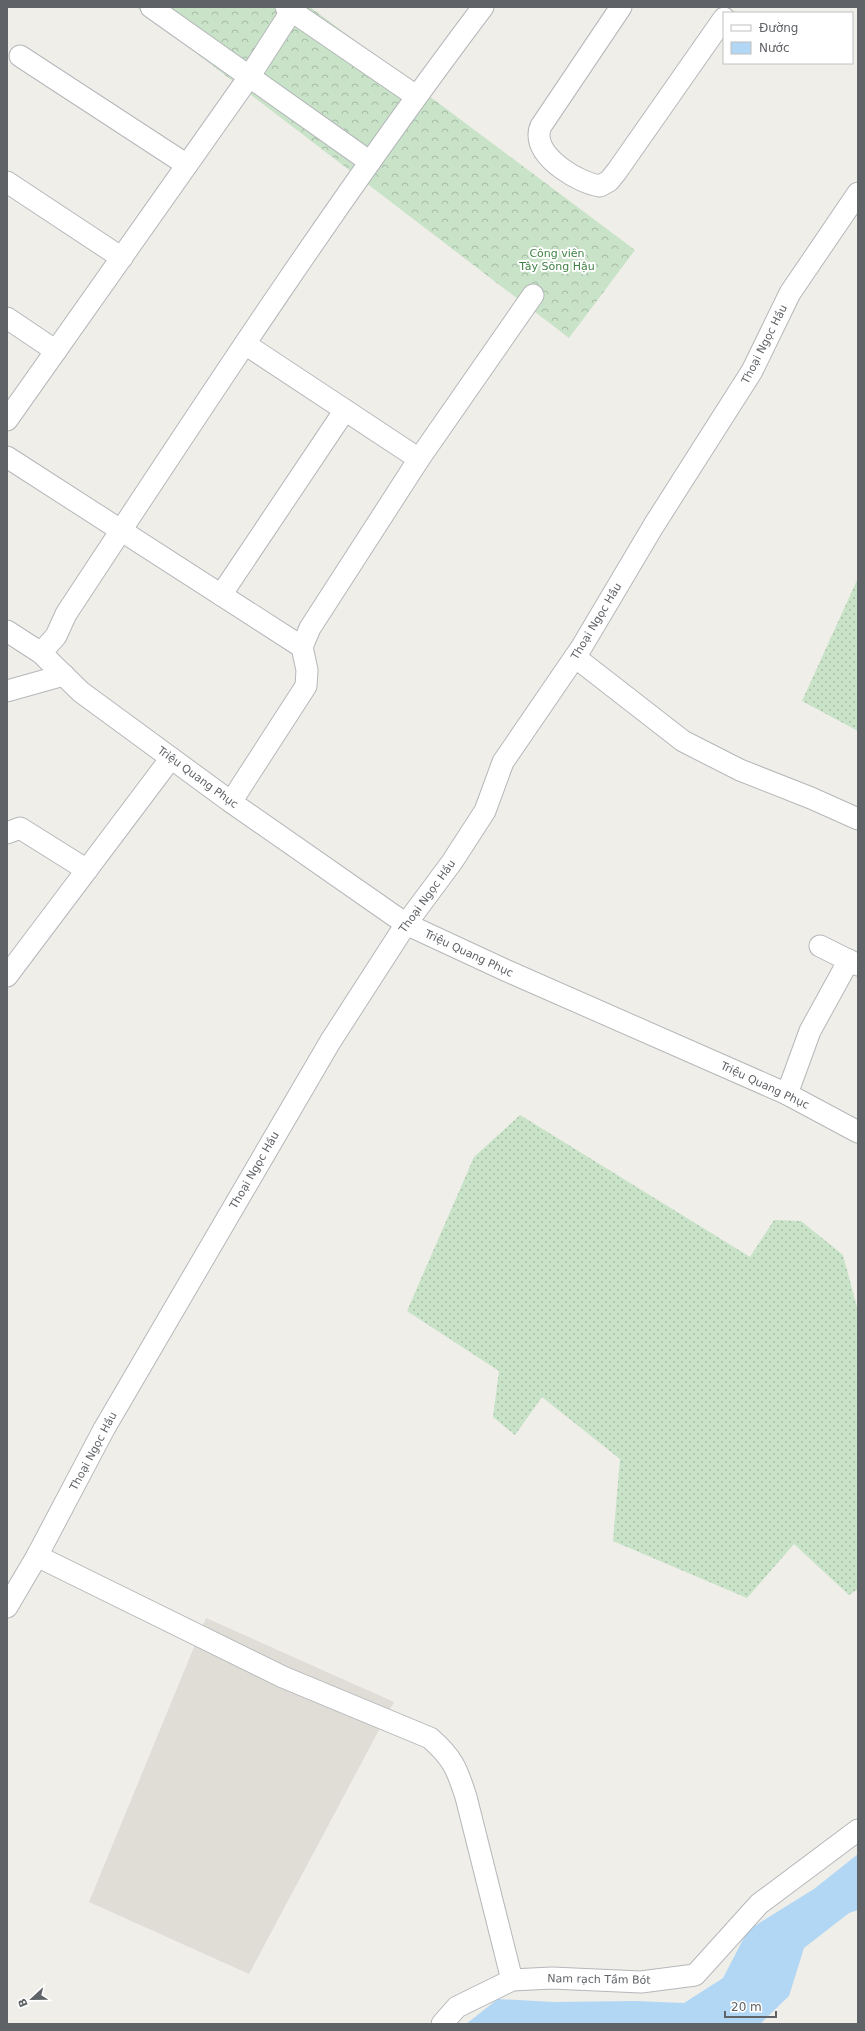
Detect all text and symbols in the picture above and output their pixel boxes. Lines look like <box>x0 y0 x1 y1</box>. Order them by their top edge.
legend <box>723 12 853 64</box>
text: Đường <box>759 21 798 35</box>
text: Nước <box>759 41 790 55</box>
park label: Công viên Tây Sông Hậu <box>518 247 595 273</box>
street label: Thoại Ngọc Hầu <box>738 302 790 387</box>
street label: Thoại Ngọc Hầu <box>568 581 624 663</box>
street label: Triệu Quang Phục <box>154 743 241 811</box>
street label: Thoại Ngọc Hầu <box>396 857 458 936</box>
street label: Triệu Quang Phục <box>421 927 515 980</box>
street label: Triệu Quang Phục <box>717 1059 811 1112</box>
street label: Thoại Ngọc Hầu <box>227 1129 282 1212</box>
street label: Thoại Ngọc Hầu <box>67 1410 120 1494</box>
street label: Nam rạch Tầm Bót <box>547 1972 651 1987</box>
north arrow <box>12 1979 52 2019</box>
scale bar <box>725 1993 776 2019</box>
text: B <box>16 1996 31 2009</box>
text: 20 m <box>731 2000 762 2014</box>

